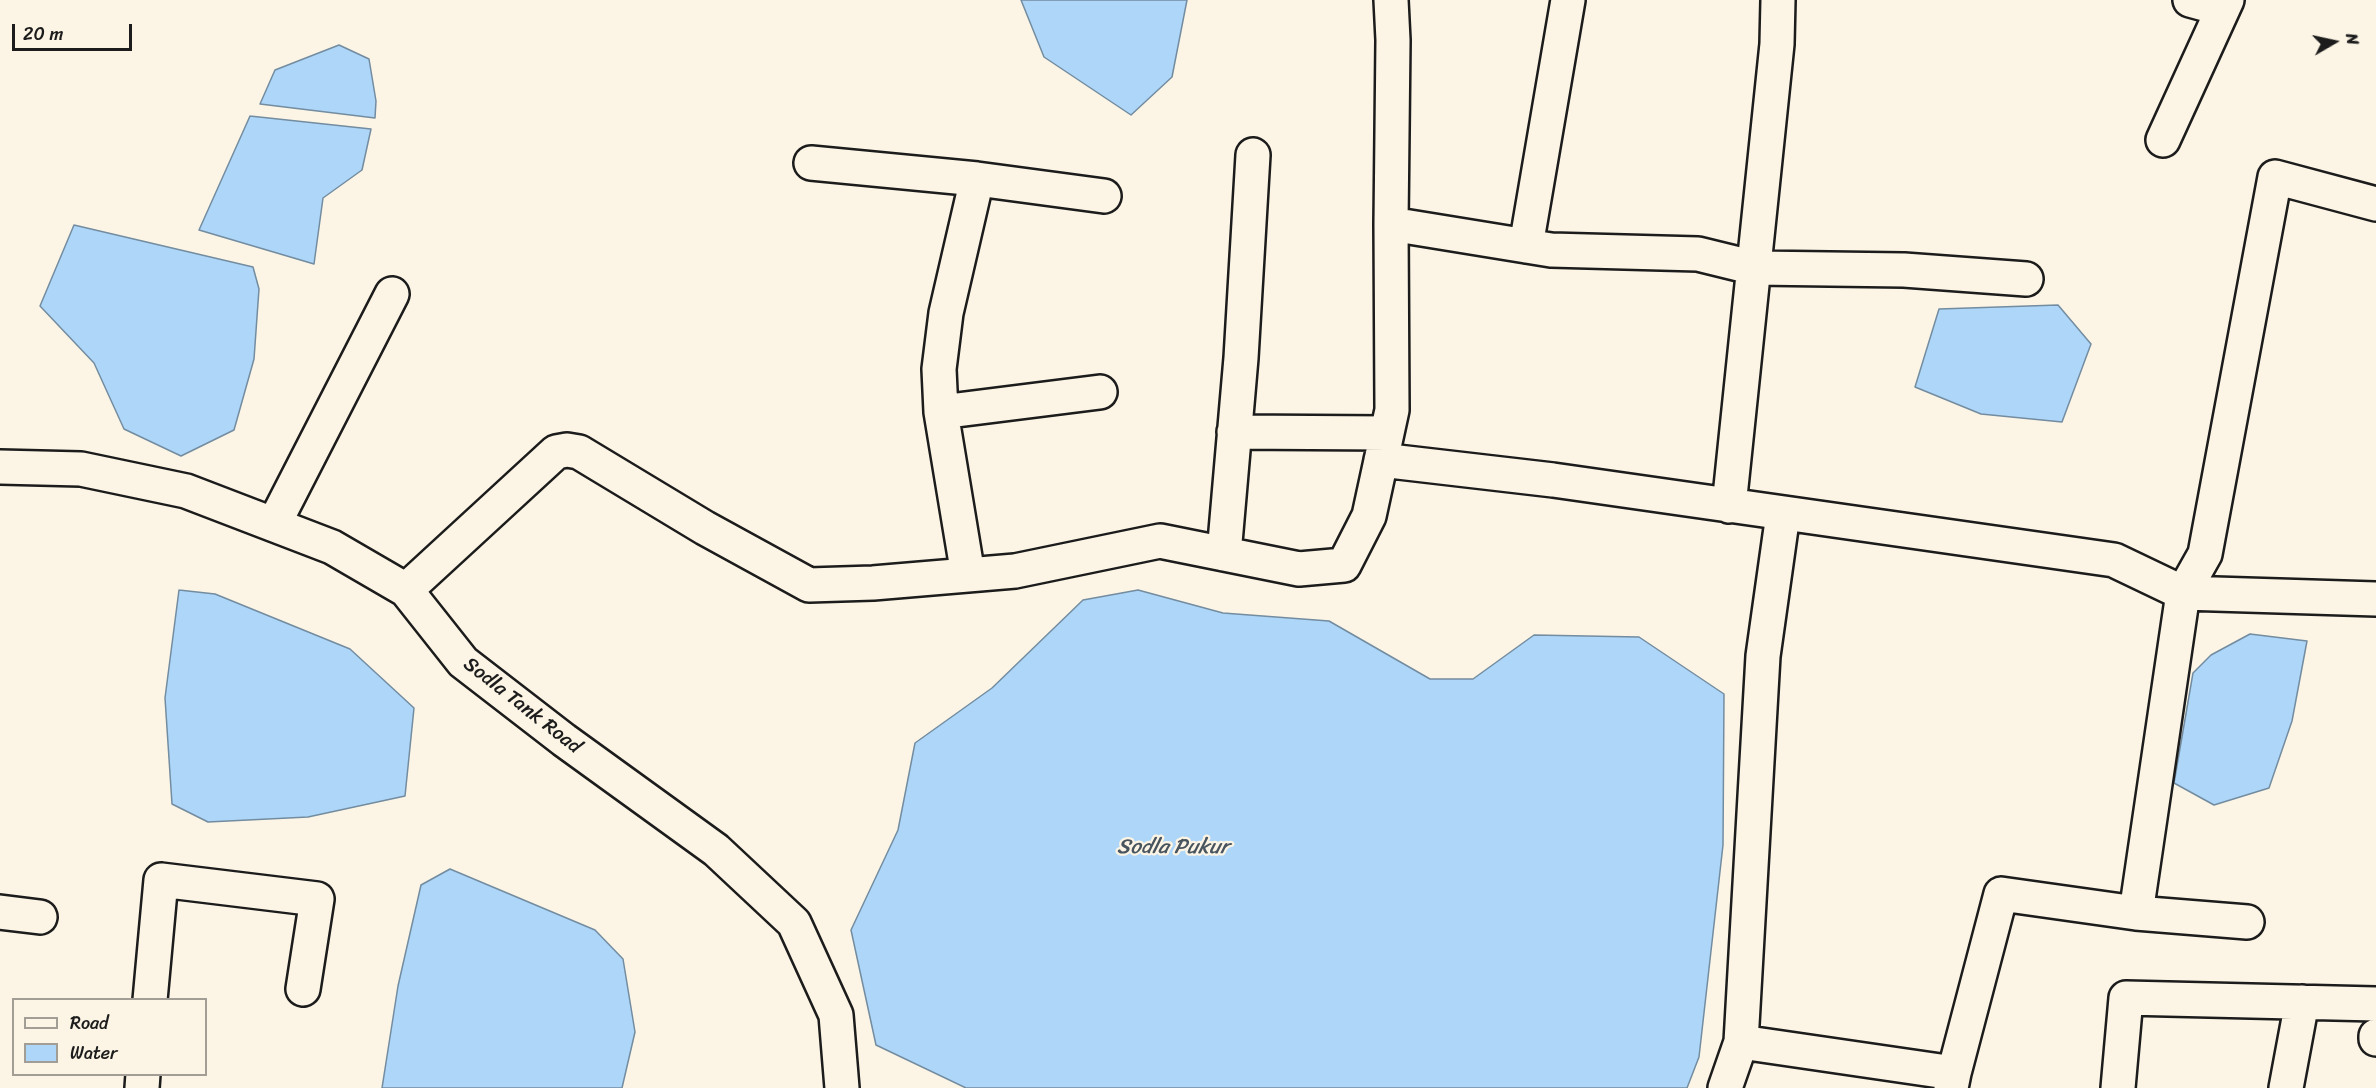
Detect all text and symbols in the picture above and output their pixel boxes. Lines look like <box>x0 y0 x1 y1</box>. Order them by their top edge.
scale bar <box>15 12 135 50</box>
north arrow <box>2304 12 2364 72</box>
text: 20 m <box>23 18 63 50</box>
text: N <box>2337 31 2367 47</box>
street label: Sodla Tank Road <box>458 653 586 759</box>
water label: Sodla Pukur <box>1117 835 1229 861</box>
legend <box>12 998 207 1076</box>
text: Road <box>70 1007 109 1039</box>
text: Water <box>70 1037 117 1069</box>

